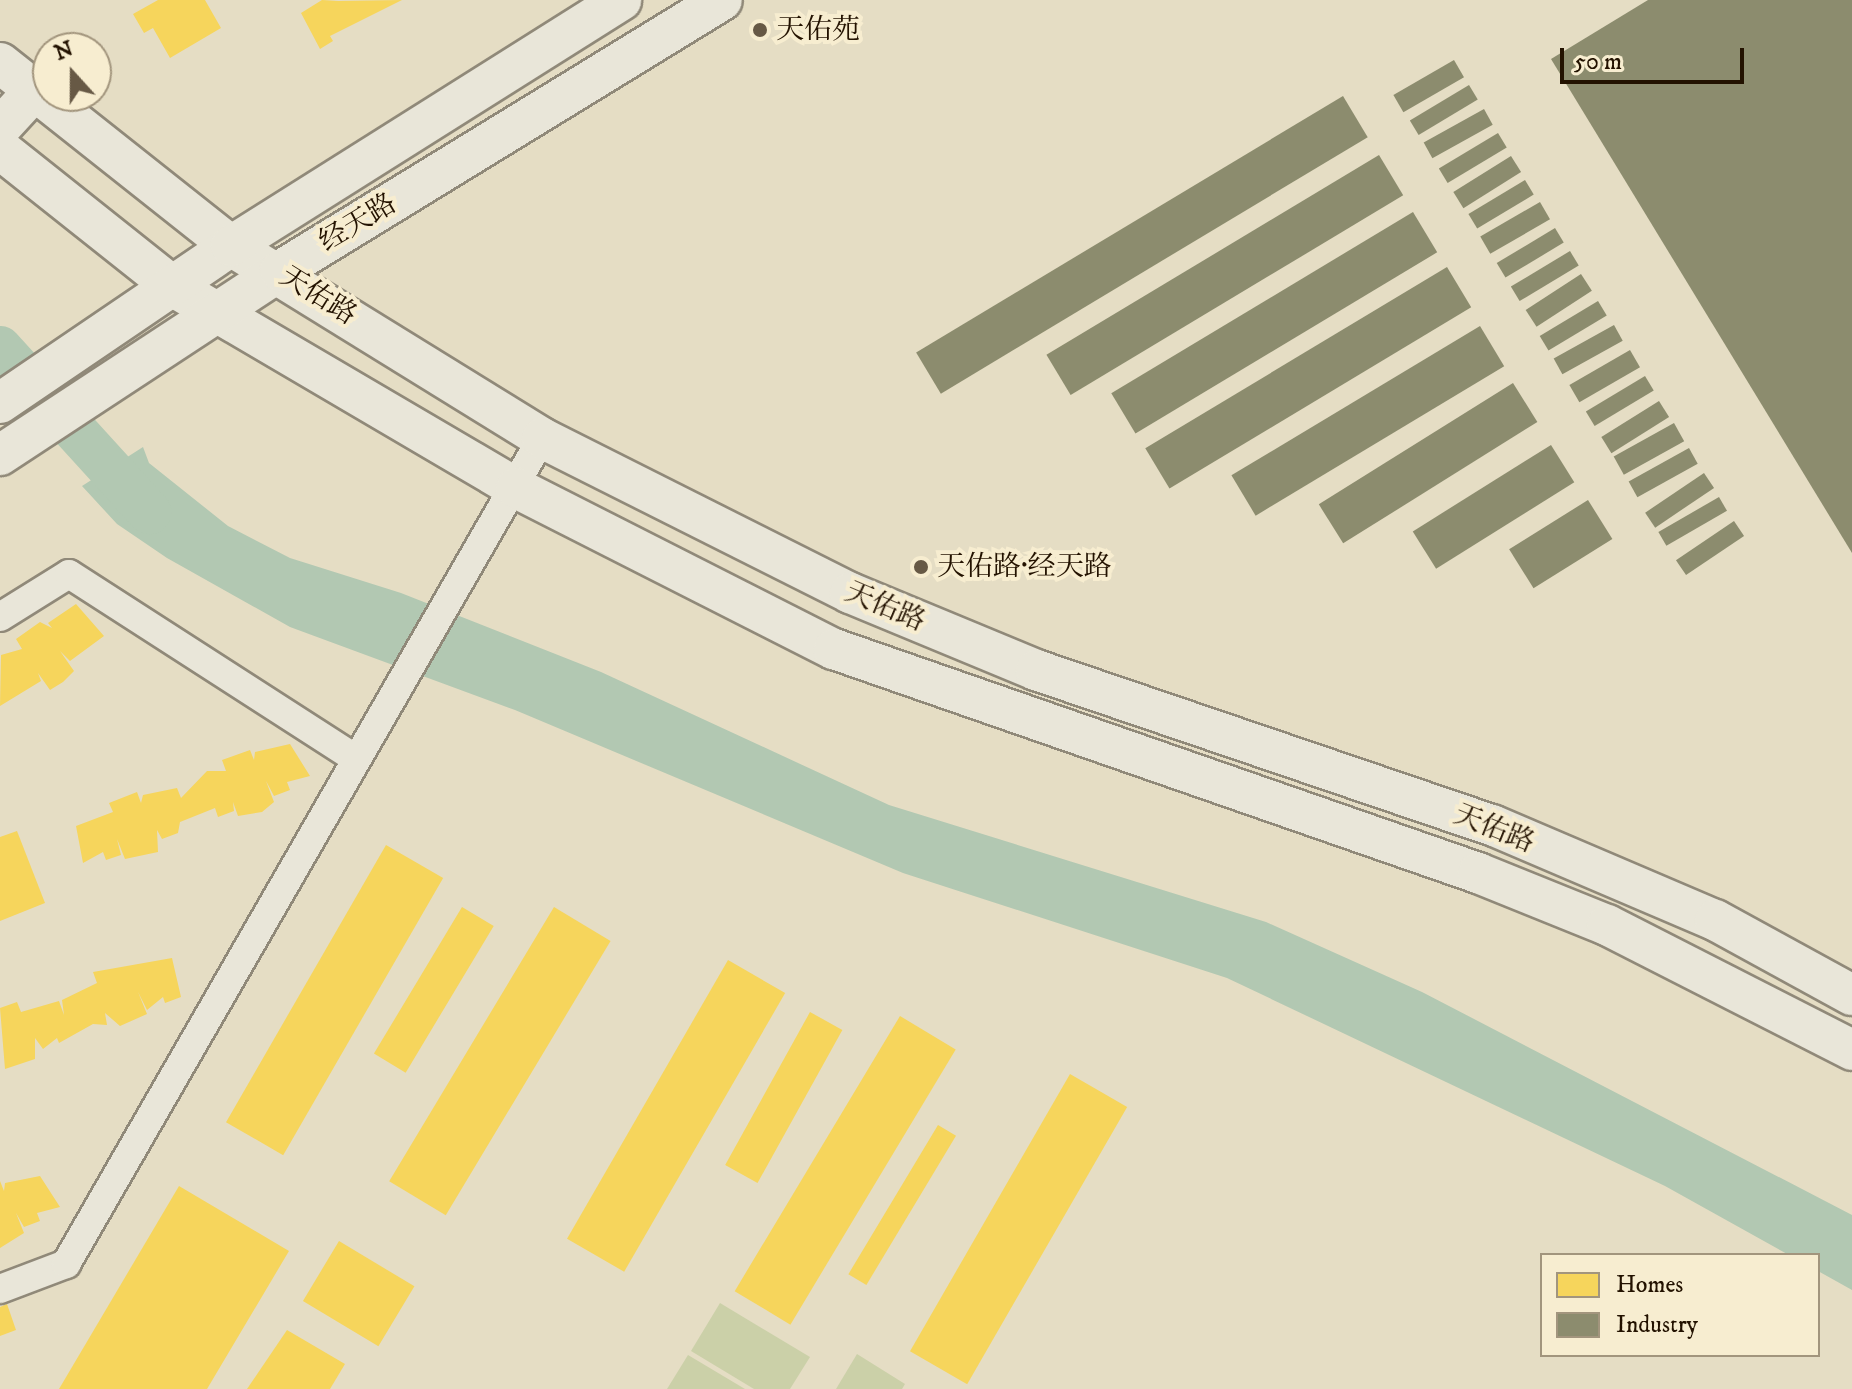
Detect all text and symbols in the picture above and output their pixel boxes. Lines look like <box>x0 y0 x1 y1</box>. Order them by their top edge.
place label: 天佑苑 <box>776 13 860 47</box>
marker: 天佑苑 <box>751 21 769 39</box>
north arrow <box>32 32 112 112</box>
scale bar <box>1564 32 1748 82</box>
text: N <box>51 35 77 67</box>
text: 50 m <box>1574 47 1622 77</box>
street label: 经天路 <box>313 187 403 259</box>
street label: 天佑路 <box>273 259 363 333</box>
place label: 天佑路·经天路 <box>937 550 1112 584</box>
marker: 天佑路·经天路 <box>912 558 930 576</box>
street label: 天佑路 <box>840 575 930 639</box>
street label: 天佑路 <box>1449 798 1539 860</box>
legend <box>1540 1253 1820 1357</box>
text: Homes <box>1616 1270 1683 1300</box>
text: Industry <box>1616 1310 1698 1340</box>

